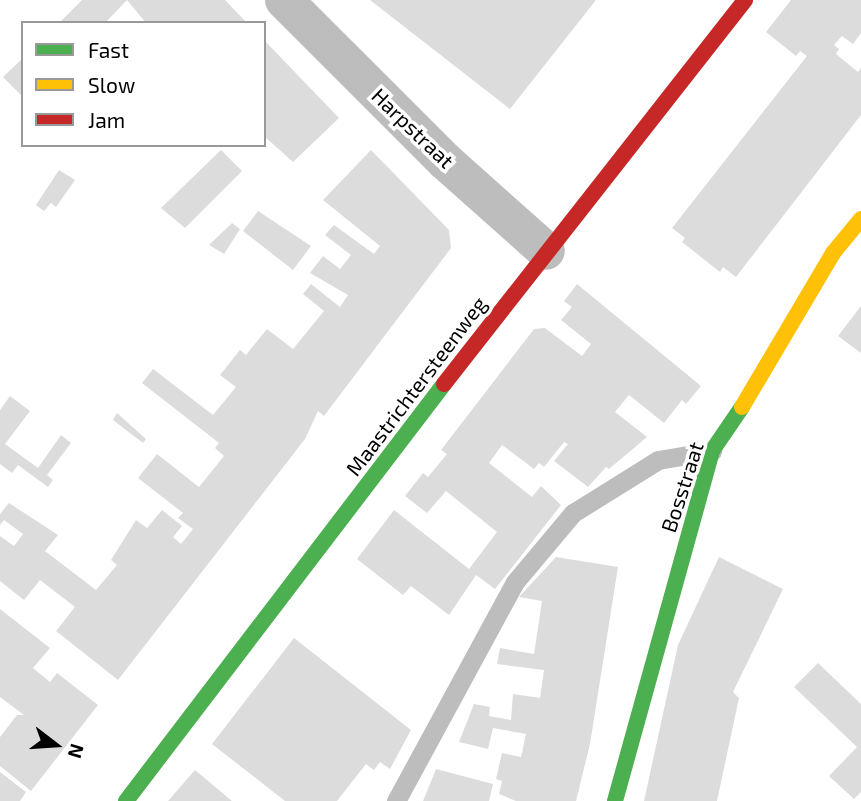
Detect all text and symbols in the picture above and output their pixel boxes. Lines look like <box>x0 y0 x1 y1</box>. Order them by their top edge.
legend <box>21 21 266 147</box>
text: Fast <box>88 37 129 62</box>
text: Slow <box>88 72 135 97</box>
street label: Harpstraat <box>367 83 459 173</box>
text: Jam <box>88 107 125 132</box>
street label: Maastrichtersteenweg <box>340 292 492 480</box>
street label: Bosstraat <box>656 439 708 535</box>
north arrow <box>21 710 91 780</box>
text: N <box>64 741 90 761</box>

